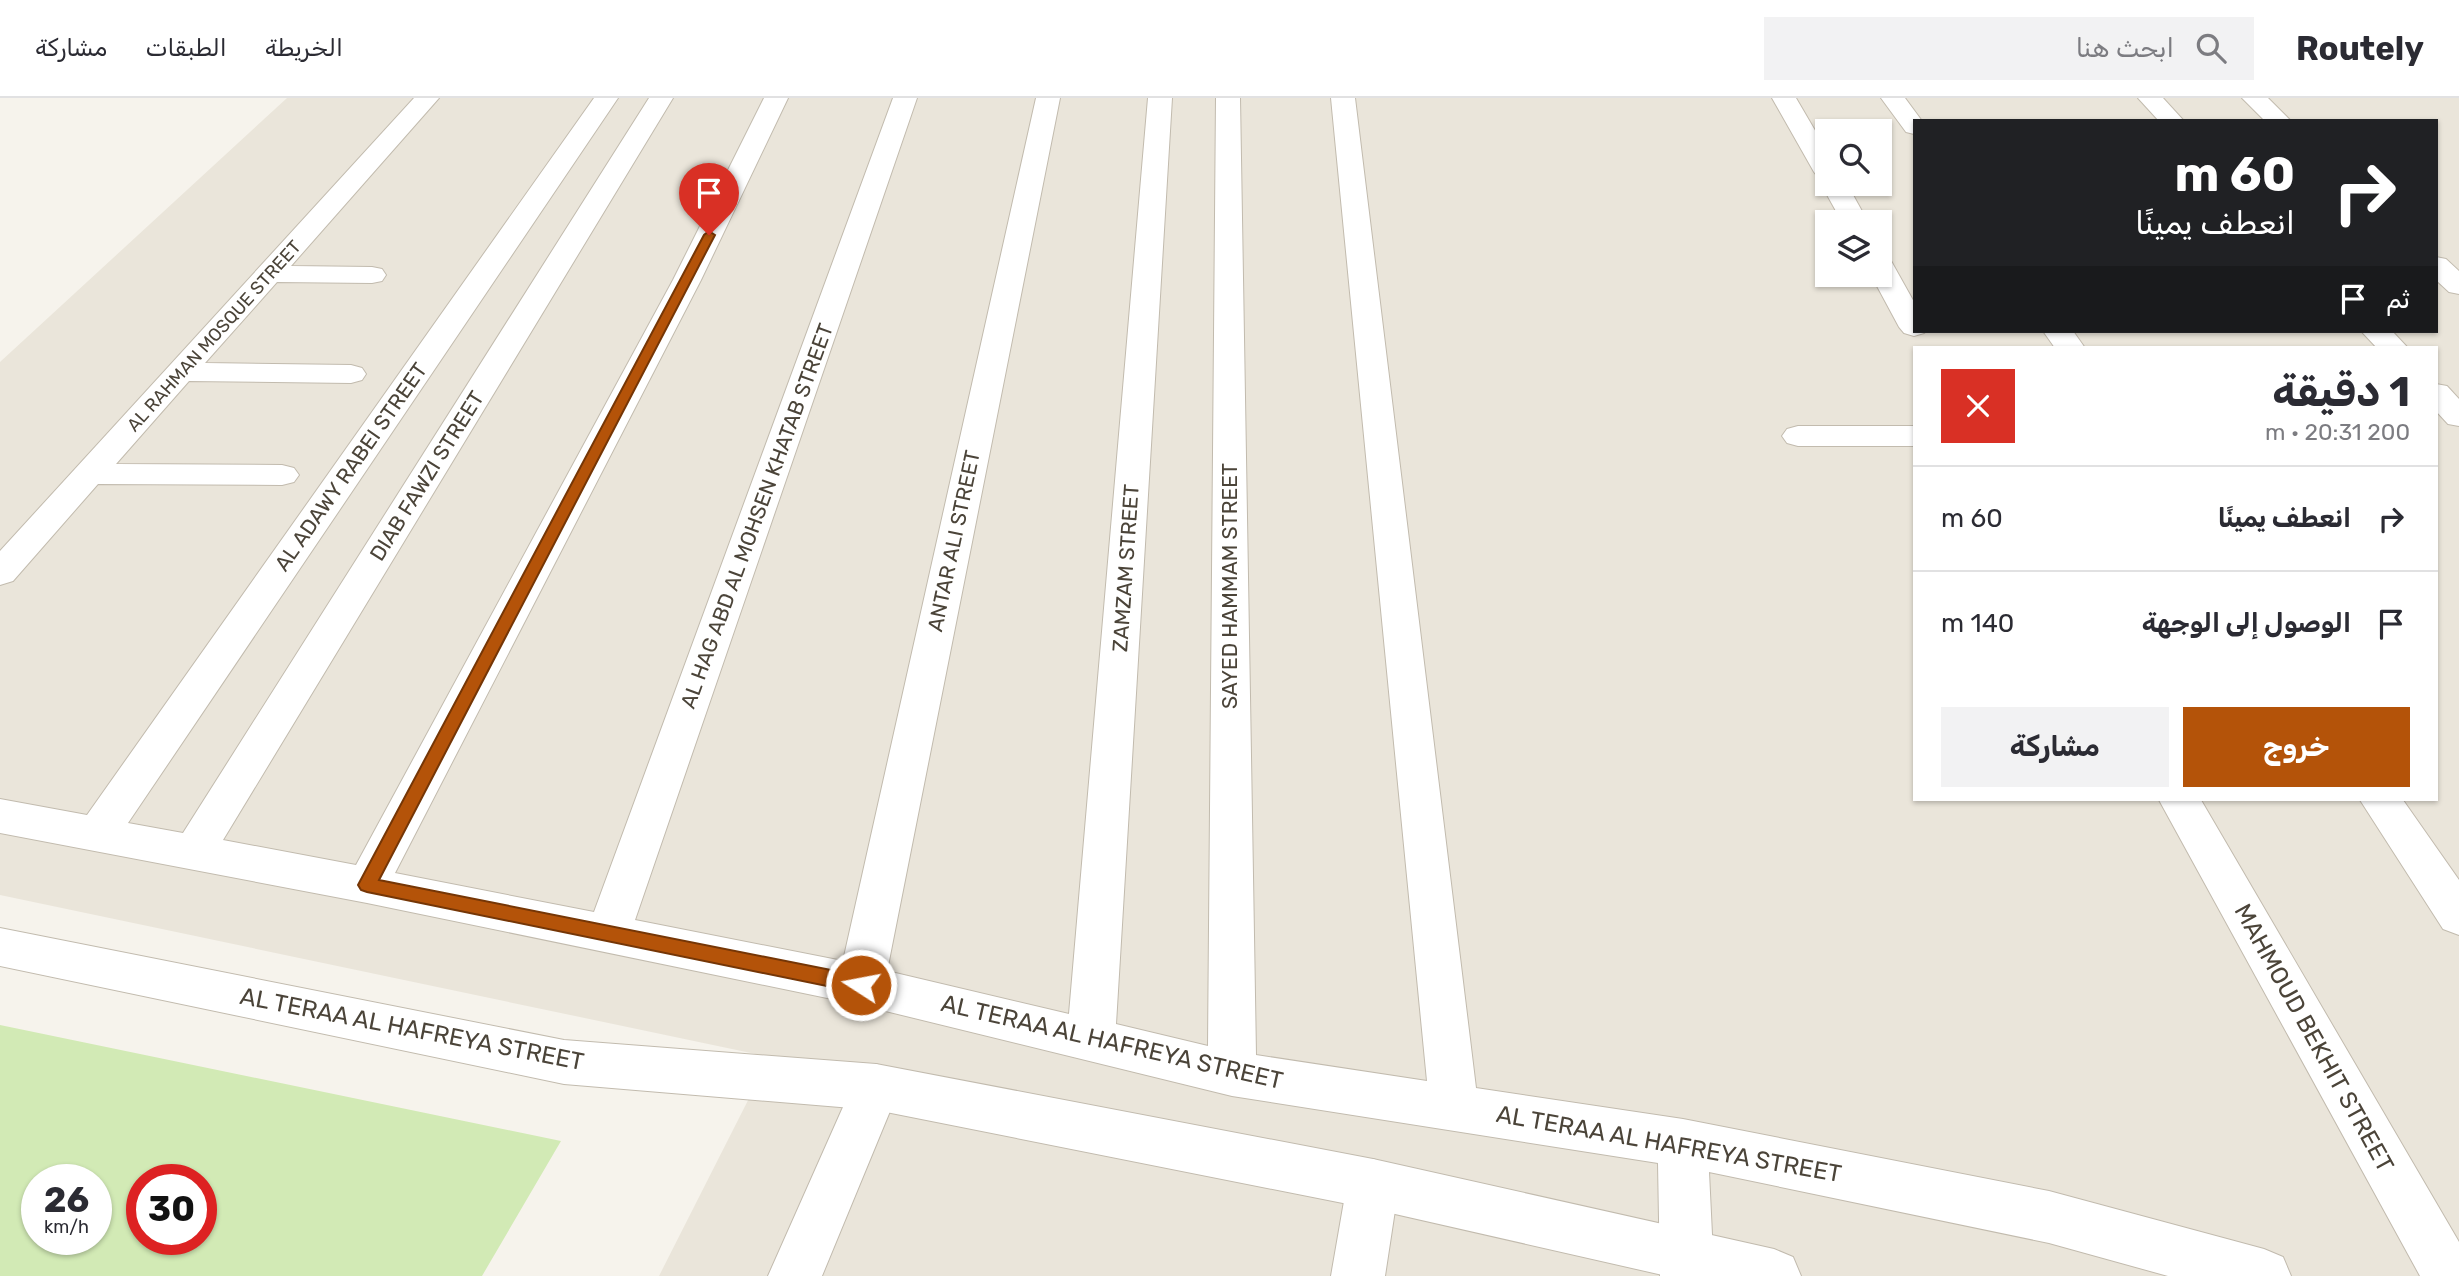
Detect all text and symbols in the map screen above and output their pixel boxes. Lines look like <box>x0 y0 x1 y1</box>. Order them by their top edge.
search box <box>1764 17 2254 80</box>
icon: search <box>2192 29 2230 67</box>
text: Routely <box>2296 29 2424 68</box>
text: ابحث هنا <box>2076 33 2174 64</box>
text: مشاركة <box>35 34 107 62</box>
text: الطبقات <box>145 34 227 62</box>
text: الخريطة <box>265 34 343 62</box>
map controls <box>1815 119 1892 287</box>
button: search <box>1815 119 1892 196</box>
text: 60 m <box>2174 145 2295 203</box>
icon: right <box>2319 147 2410 238</box>
pin <box>679 163 739 235</box>
icon: arrive <box>690 174 728 212</box>
text: انعطف يمينًا <box>2135 204 2295 242</box>
button: layers <box>1815 210 1892 287</box>
street label: AL RAHMAN MOSQUE STREET <box>122 236 306 436</box>
icon: arrive <box>2334 280 2372 318</box>
text: ثم <box>2386 284 2410 315</box>
street label: AL HAG ABD AL MOHSEN KHATAB STREET <box>675 320 838 712</box>
street label: AL ADAWY RABEI STREET <box>269 358 432 576</box>
text: 1 دقيقة <box>2272 367 2410 417</box>
button: close <box>1941 369 2015 443</box>
street label: DIAB FAWZI STREET <box>364 386 489 565</box>
text: 200 m · 20:31 <box>2265 418 2410 446</box>
street label: ANTAR ALI STREET <box>922 448 985 634</box>
street label: SAYED HAMMAM STREET <box>1217 463 1242 709</box>
street label: ZAMZAM STREET <box>1107 483 1144 653</box>
icon: right <box>2372 500 2410 538</box>
text: 60 m <box>1941 503 2003 534</box>
text: انعطف يمينًا <box>2218 503 2351 534</box>
icon: arrive <box>2372 605 2410 643</box>
text: 140 m <box>1941 608 2014 639</box>
text: الوصول إلى الوجهة <box>2142 608 2351 639</box>
button: مشاركة <box>1941 707 2169 787</box>
button: خروج <box>2183 707 2410 787</box>
street label: MAHMOUD BEKHIT STREET <box>2229 899 2400 1177</box>
position arrow <box>824 948 898 1022</box>
street label: AL TERAA AL HAFREYA STREET <box>238 982 587 1076</box>
street label: AL TERAA AL HAFREYA STREET <box>938 989 1286 1095</box>
street label: AL TERAA AL HAFREYA STREET <box>1494 1100 1844 1188</box>
speed limit sign: 30 <box>126 1164 217 1255</box>
text: 26 <box>44 1179 89 1221</box>
text: km/h <box>44 1216 89 1238</box>

